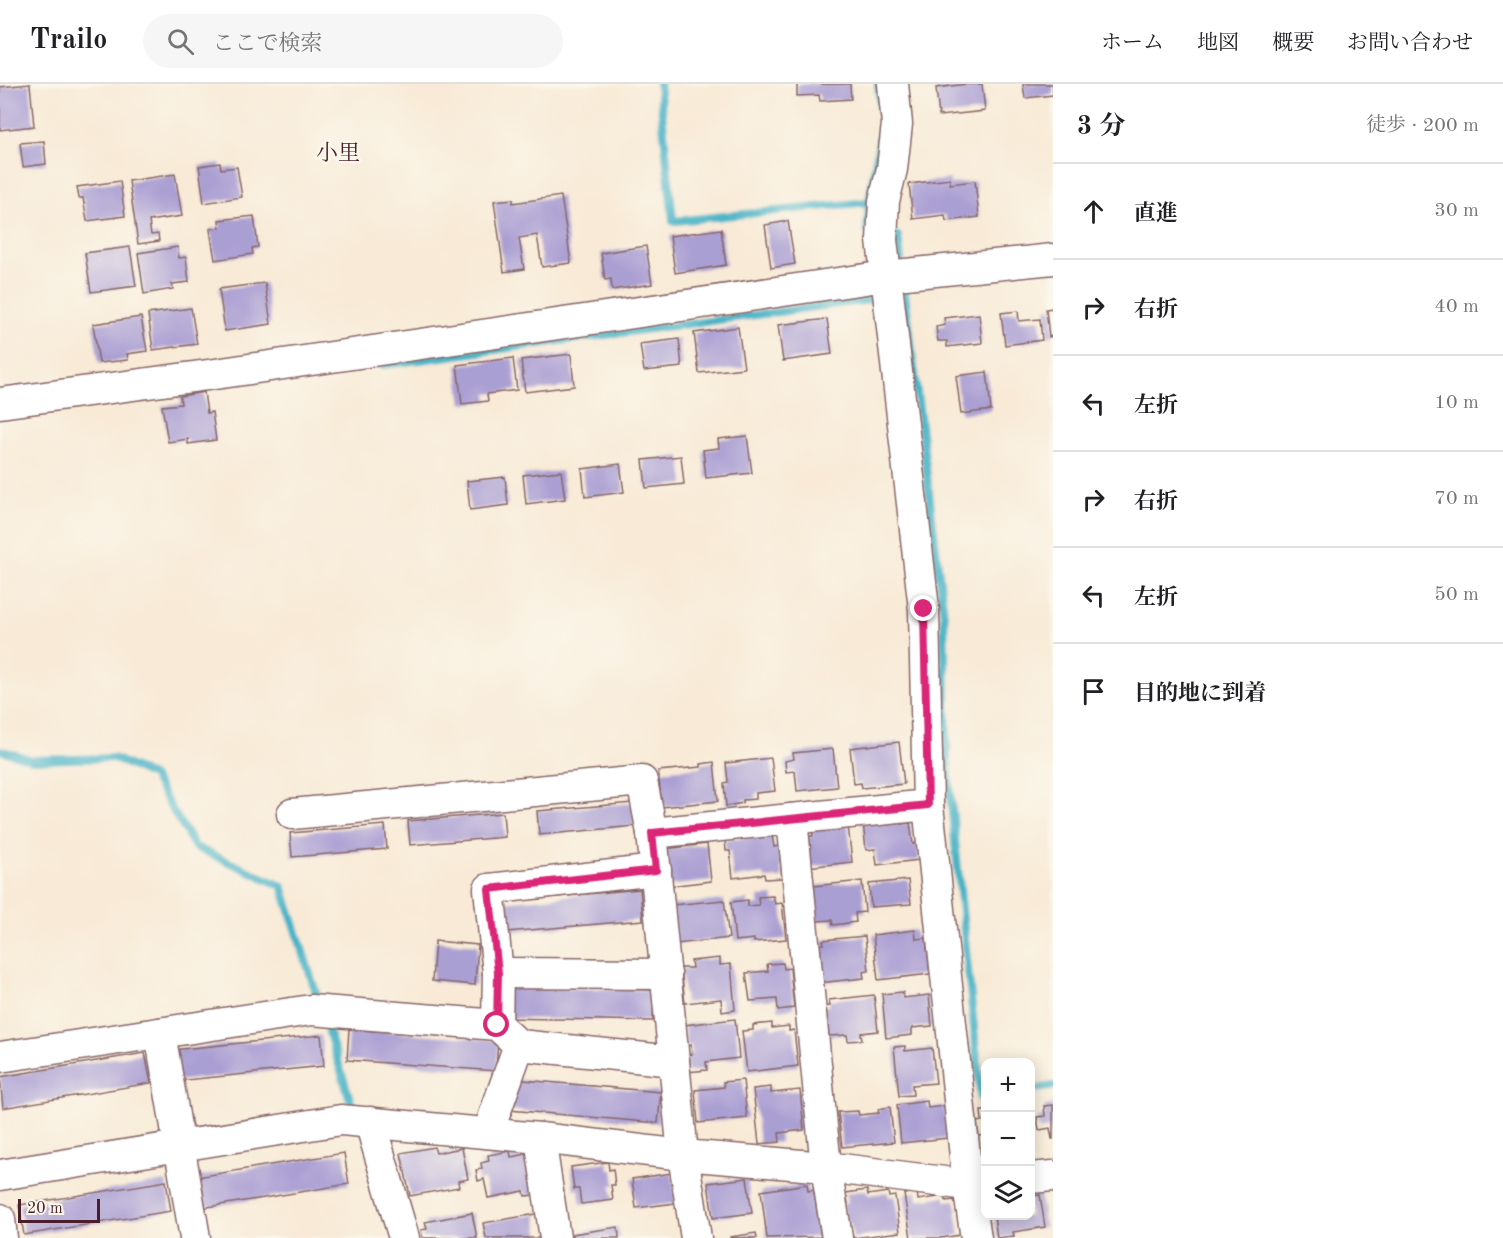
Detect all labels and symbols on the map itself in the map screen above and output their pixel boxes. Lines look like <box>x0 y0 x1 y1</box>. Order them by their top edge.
district label: 小里 <box>316 141 360 165</box>
route end <box>910 595 936 621</box>
route start <box>483 1011 509 1037</box>
scale bar <box>18 1196 100 1224</box>

